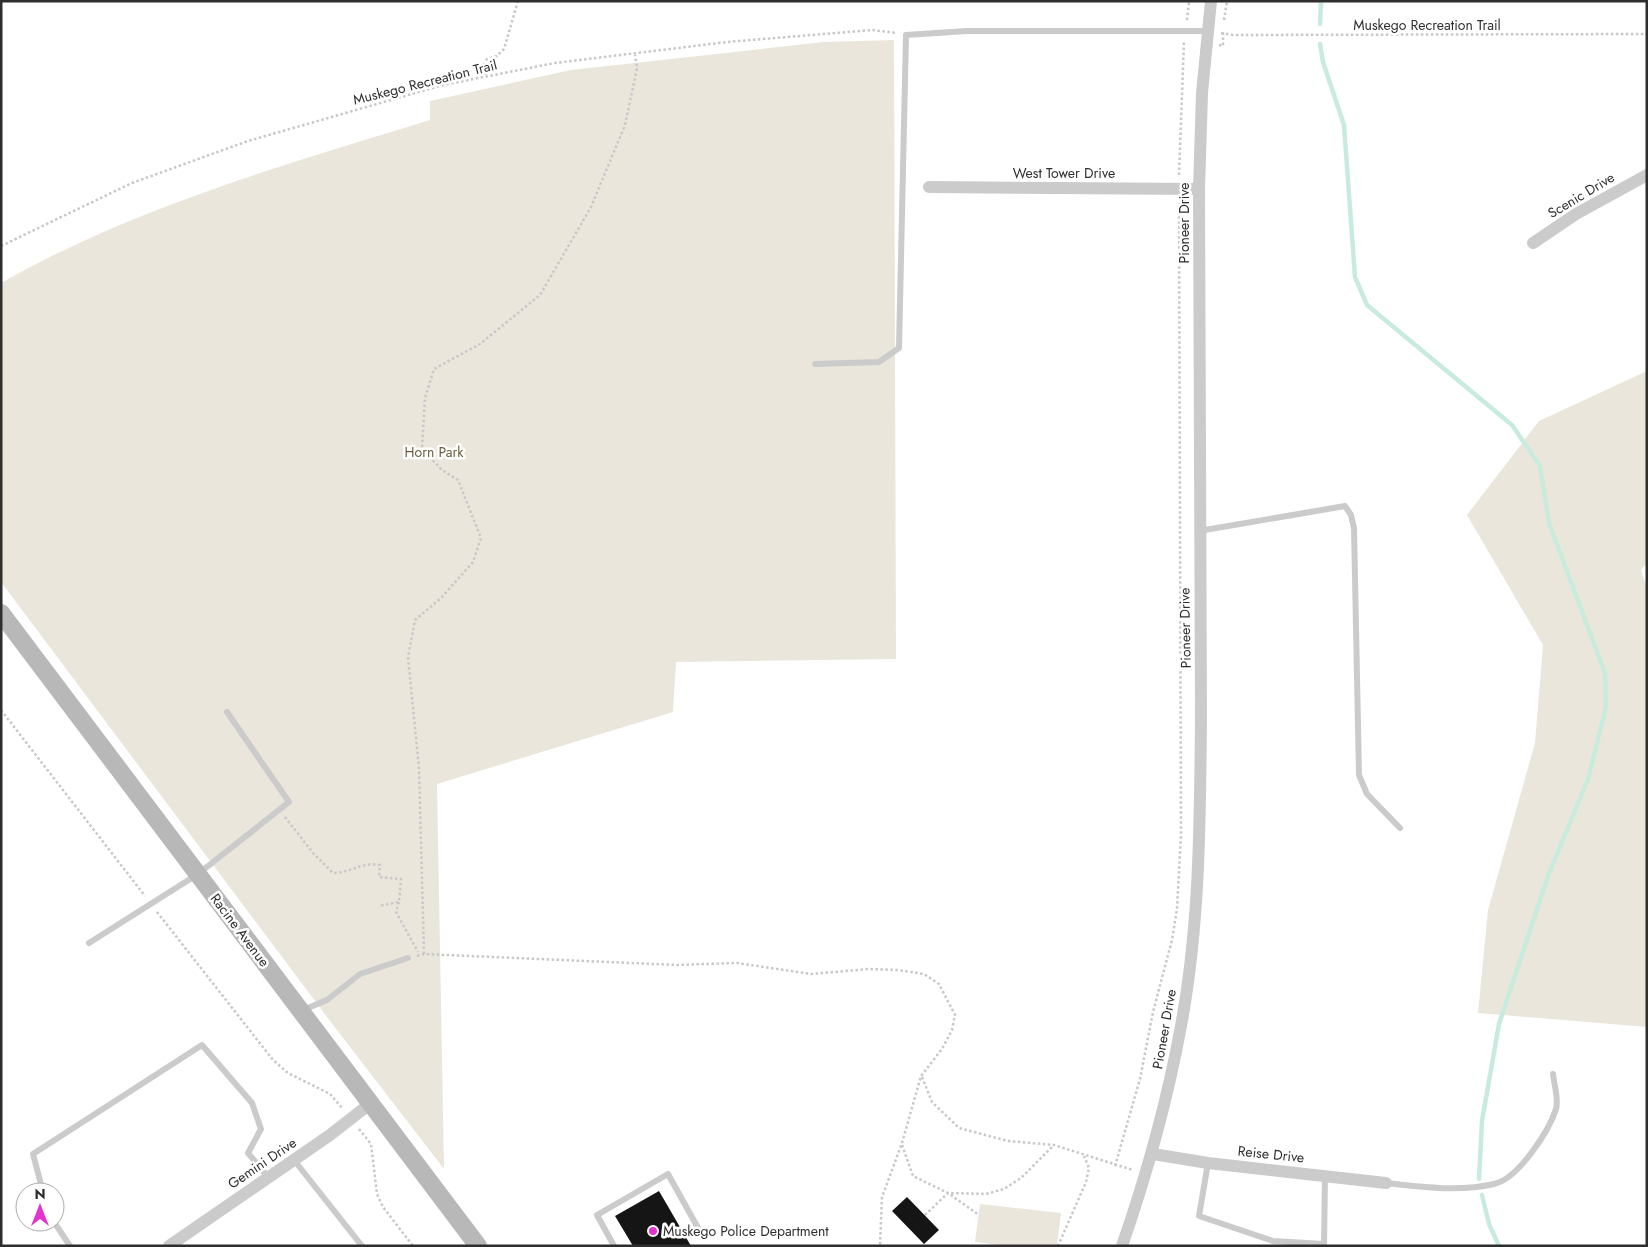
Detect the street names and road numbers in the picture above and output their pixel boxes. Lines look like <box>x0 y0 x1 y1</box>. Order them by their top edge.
street label: Muskego Recreation Trail <box>1353 15 1501 35</box>
street label: Muskego Recreation Trail <box>351 54 499 110</box>
street label: West Tower Drive <box>1013 163 1115 183</box>
street label: Scenic Drive <box>1544 167 1618 223</box>
street label: Pioneer Drive <box>1174 183 1194 263</box>
street label: Pioneer Drive <box>1174 587 1196 669</box>
street label: Racine Avenue <box>206 889 274 971</box>
street label: Pioneer Drive <box>1147 987 1181 1071</box>
street label: Gemini Drive <box>224 1133 300 1193</box>
street label: Reise Drive <box>1237 1141 1305 1167</box>

